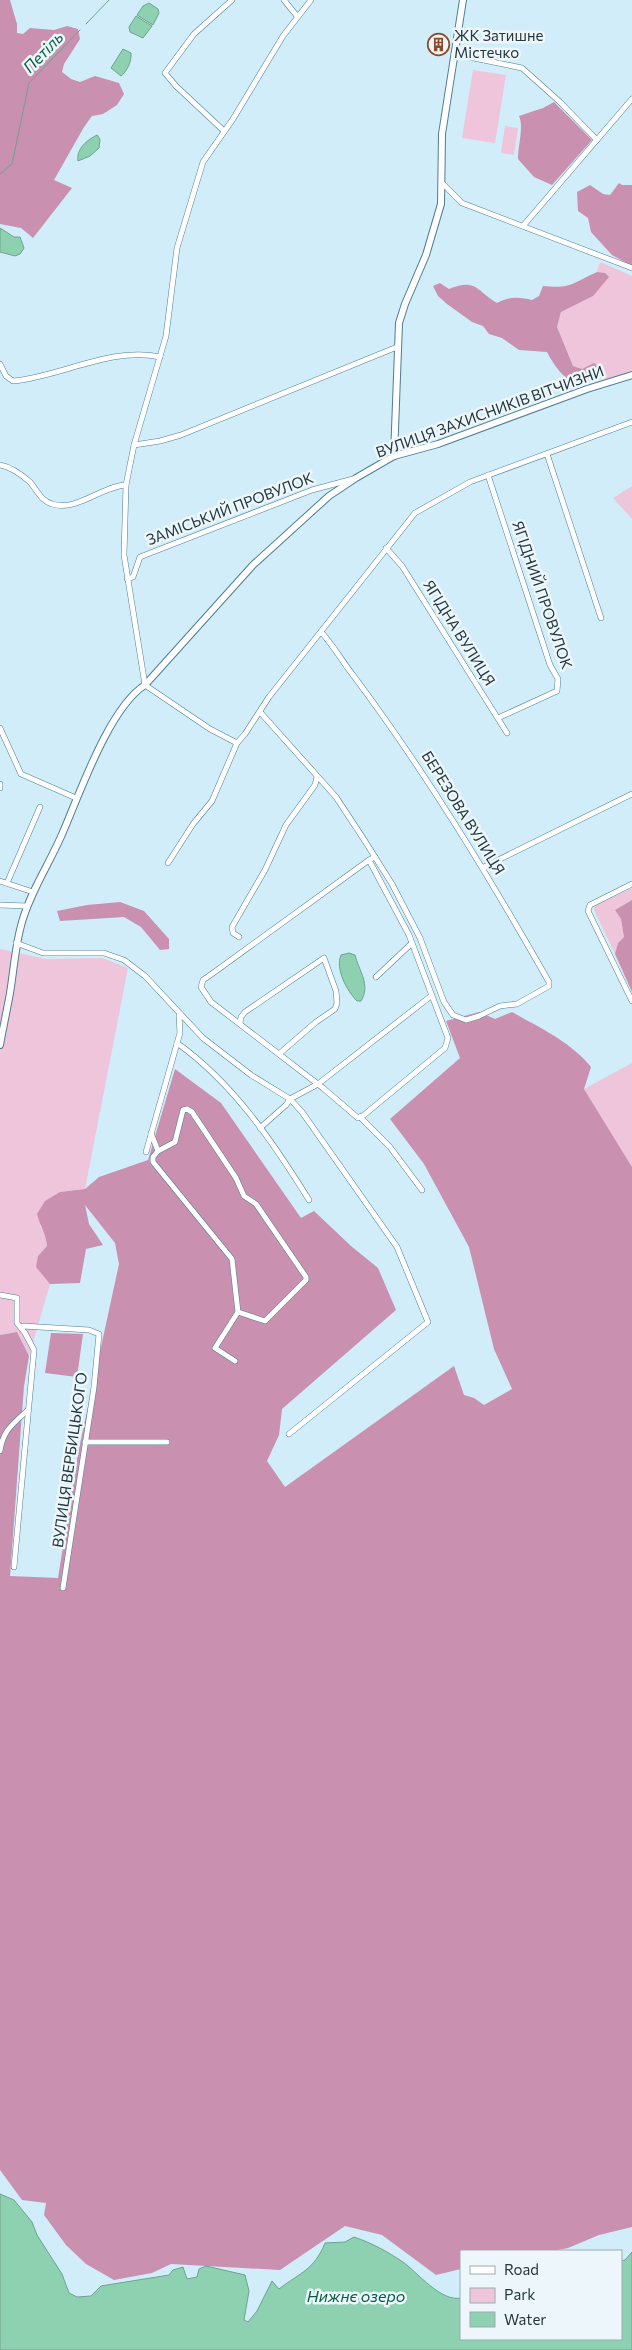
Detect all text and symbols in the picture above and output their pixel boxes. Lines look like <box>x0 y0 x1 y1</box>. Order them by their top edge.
place label: ЖК Затишне Містечко <box>454 26 543 61</box>
water label: Петіль <box>19 27 67 76</box>
building icon: ЖК Затишне Містечко <box>426 33 450 57</box>
street label: ВУЛИЦЯ ЗАХИСНИКІВ ВІТЧИЗНИ <box>373 361 606 461</box>
street label: ЗАМІСЬКИЙ ПРОВУЛОК <box>144 468 316 548</box>
street label: ЯГІДНИЙ ПРОВУЛОК <box>509 518 577 671</box>
street label: ЯГІДНА ВУЛИЦЯ <box>420 576 500 689</box>
street label: БЕРЕЗОВА ВУЛИЦЯ <box>418 747 509 878</box>
street label: ВУЛИЦЯ ВЕРБИЦЬКОГО <box>48 1371 90 1549</box>
legend <box>460 2250 622 2340</box>
text: Road <box>504 2260 539 2278</box>
text: Park <box>504 2285 535 2303</box>
water label: Нижнє озеро <box>307 2286 405 2305</box>
text: Water <box>504 2310 546 2328</box>

